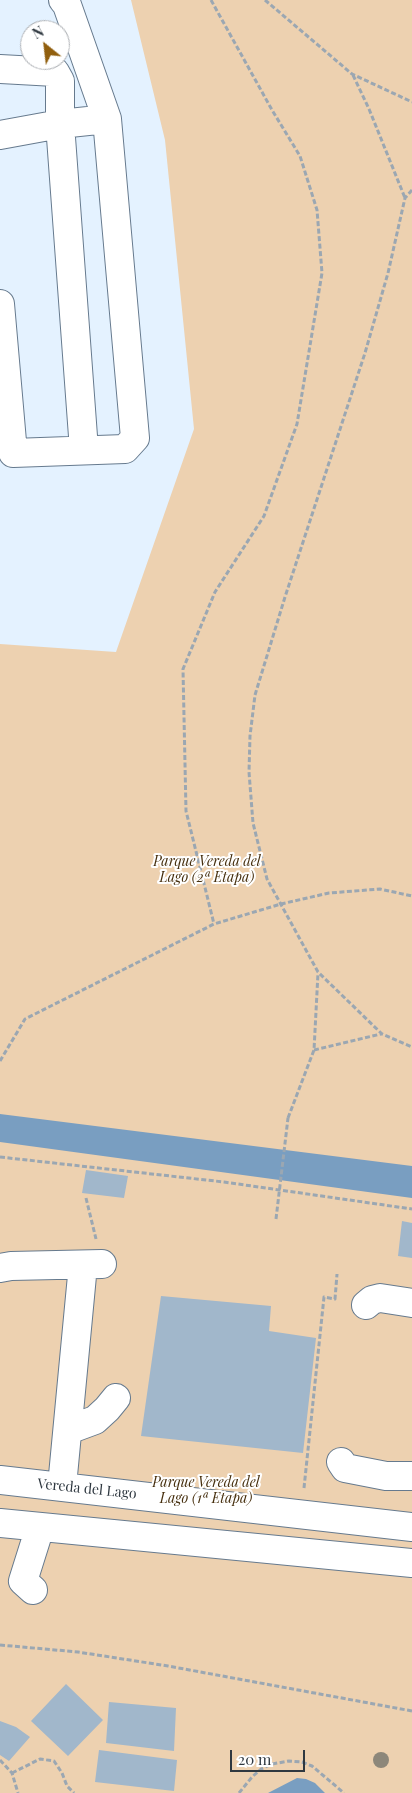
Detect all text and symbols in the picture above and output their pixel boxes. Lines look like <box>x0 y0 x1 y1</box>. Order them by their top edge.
north arrow <box>20 20 70 70</box>
text: N <box>29 22 47 43</box>
park label: Parque Vereda del Lago (2ª Etapa) <box>153 854 261 886</box>
street label: Vereda del Lago <box>37 1475 137 1503</box>
park label: Parque Vereda del Lago (1ª Etapa) <box>152 1475 260 1508</box>
scale bar <box>232 1740 307 1772</box>
text: 20 m <box>238 1749 271 1769</box>

